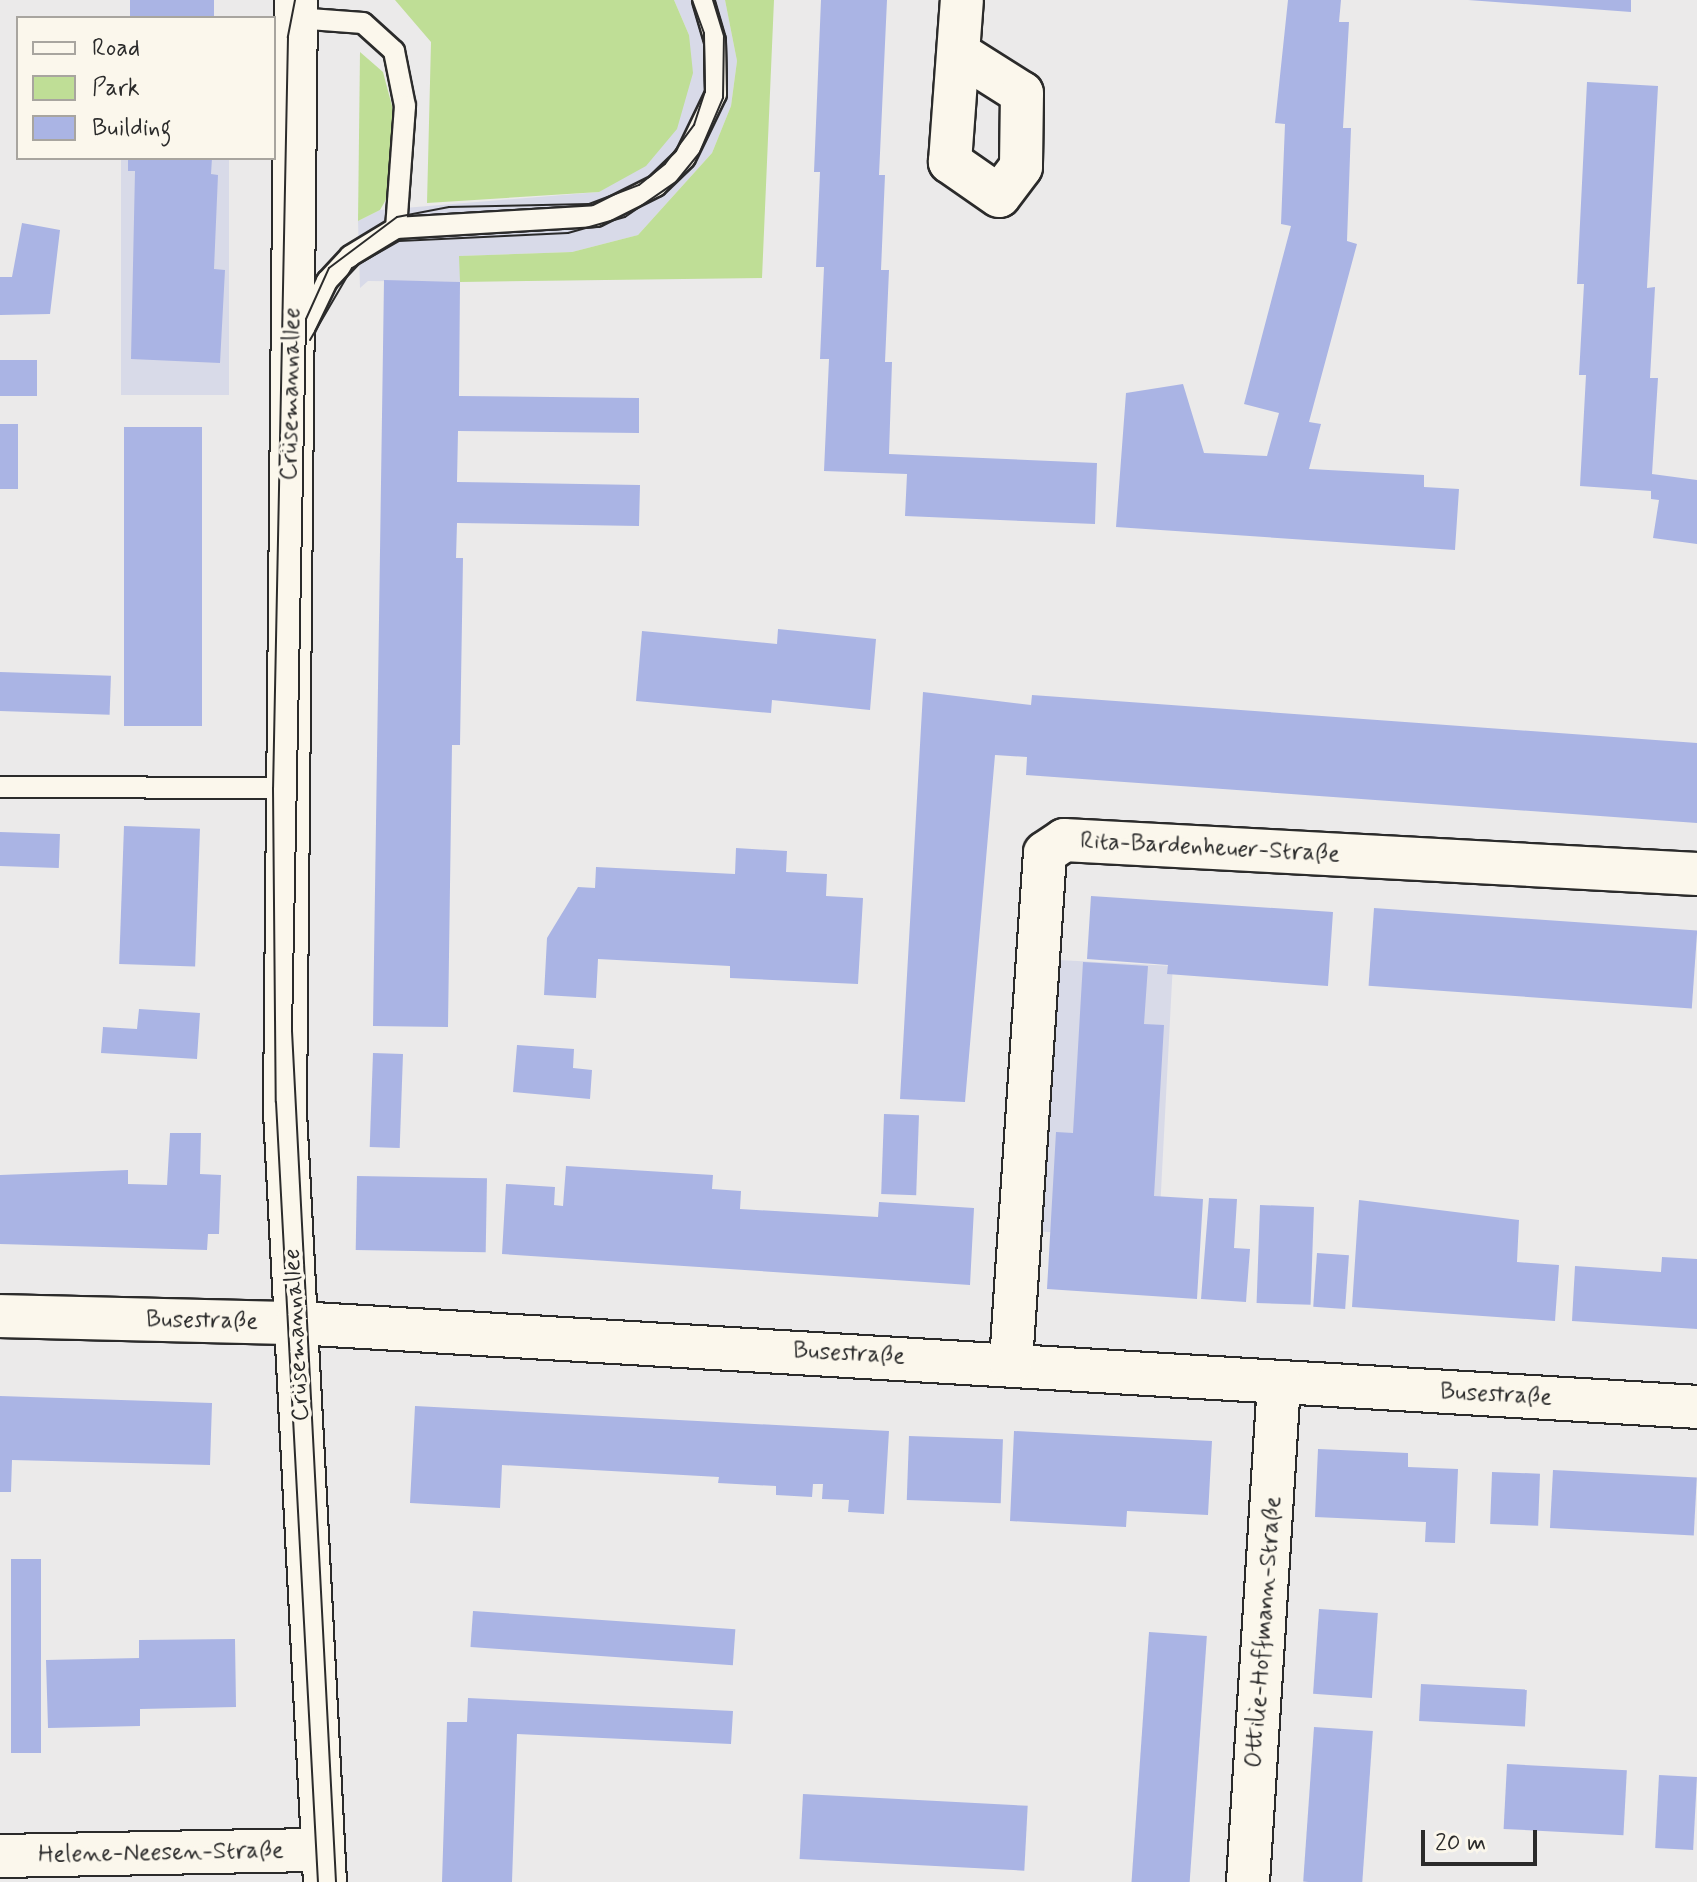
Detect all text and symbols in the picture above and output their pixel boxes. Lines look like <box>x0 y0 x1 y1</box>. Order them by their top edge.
legend <box>16 16 276 160</box>
text: Road <box>92 33 140 64</box>
text: Park <box>92 73 140 104</box>
text: Building <box>92 113 172 144</box>
street label: Crüsemannallee <box>275 307 307 481</box>
street label: Rita-Bardenheuer-Straße <box>1079 827 1341 869</box>
street label: Crüsemannallee <box>278 1248 316 1422</box>
street label: Busestraße <box>146 1306 258 1336</box>
street label: Busestraße <box>792 1337 906 1371</box>
street label: Busestraße <box>1439 1378 1553 1412</box>
street label: Ottilie-Hoffmann-Straße <box>1240 1495 1288 1769</box>
scale bar <box>1425 1814 1541 1864</box>
text: 20 m <box>1435 1828 1486 1859</box>
street label: Helene-Neesen-Straße <box>38 1836 284 1870</box>

